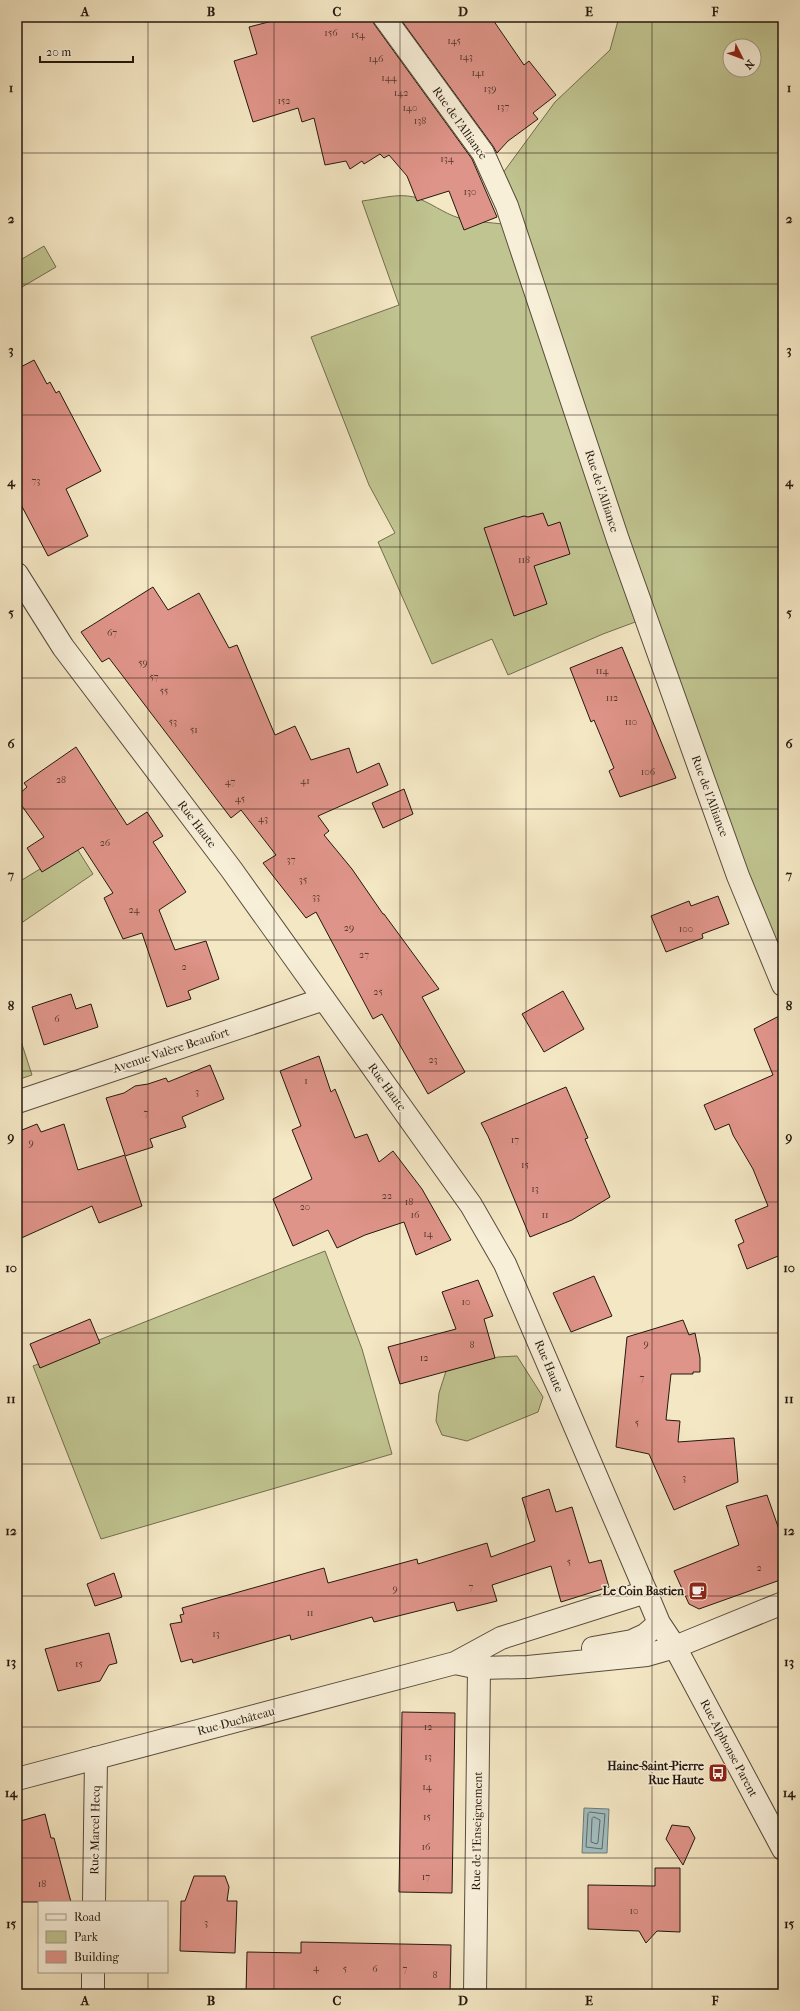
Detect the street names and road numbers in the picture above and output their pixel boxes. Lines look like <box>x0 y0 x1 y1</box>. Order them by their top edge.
street label: Rue de l'Alliance <box>430 84 490 162</box>
street label: Rue de l'Alliance <box>582 448 622 534</box>
street label: Rue de l'Alliance <box>689 753 731 839</box>
street label: Rue Haute <box>175 798 219 851</box>
street label: Avenue Valère Beaufort <box>110 1024 232 1076</box>
street label: Rue Haute <box>365 1060 409 1114</box>
street label: Rue Haute <box>532 1338 566 1394</box>
street label: Rue Alphonse Parent <box>697 1697 761 1800</box>
street label: Rue Duchâteau <box>196 1704 277 1738</box>
street label: Rue de l'Enseignement <box>469 1771 485 1891</box>
street label: Rue Marcel Hecq <box>87 1785 103 1875</box>

